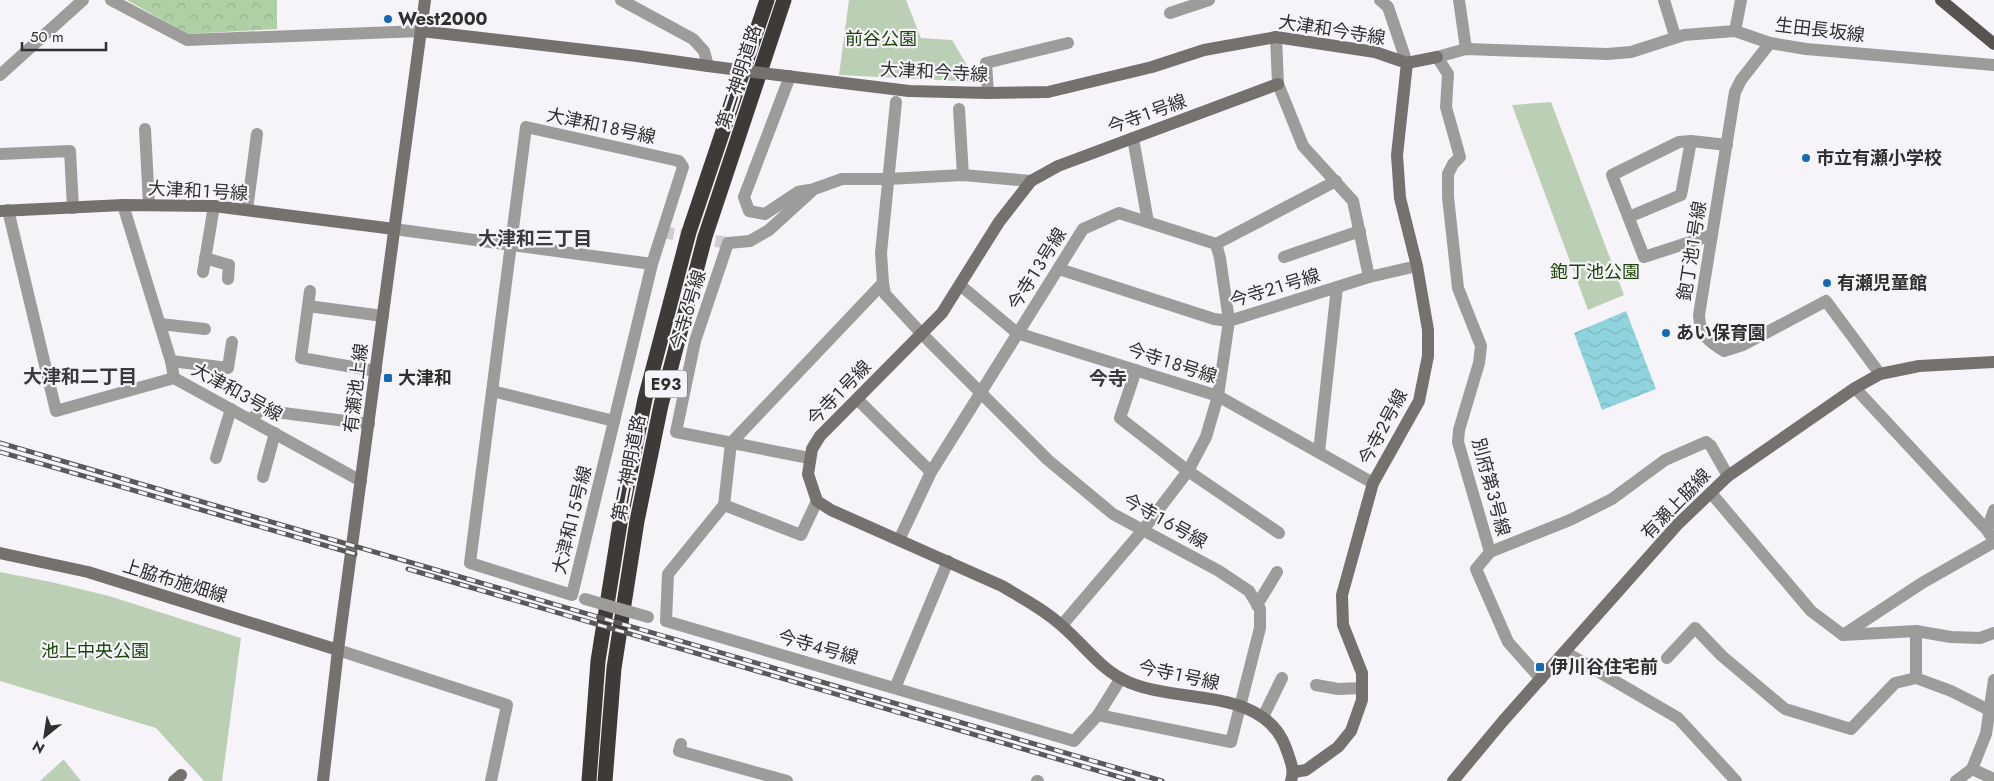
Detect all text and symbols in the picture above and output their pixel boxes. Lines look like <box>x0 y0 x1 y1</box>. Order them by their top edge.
place label: West2000 <box>398 6 488 32</box>
street label: 大津和今寺線 <box>1277 9 1387 51</box>
street label: 生田長坂線 <box>1774 12 1866 48</box>
marker: West2000 <box>382 13 394 25</box>
scale bar <box>22 20 106 52</box>
street label: 第二神明道路 <box>710 22 768 132</box>
text: 50 m <box>30 26 64 48</box>
park label: 前谷公園 <box>845 26 917 52</box>
street label: 大津和今寺線 <box>879 56 989 88</box>
street label: 今寺１号線 <box>1104 88 1190 140</box>
street label: 大津和１８号線 <box>544 102 658 150</box>
place label: 市立有瀬小学校 <box>1816 145 1942 171</box>
marker: 市立有瀬小学校 <box>1800 152 1812 164</box>
street label: 大津和１号線 <box>147 175 249 207</box>
street label: 鉋丁池１号線 <box>1671 199 1713 303</box>
street label: 今寺１３号線 <box>1001 223 1073 315</box>
district label: 大津和三丁目 <box>478 225 592 252</box>
park label: 鉋丁池公園 <box>1550 259 1640 285</box>
street label: 今寺２１号線 <box>1227 262 1323 314</box>
street label: 今寺６号線 <box>664 267 712 353</box>
place label: 有瀬児童館 <box>1837 270 1927 296</box>
marker: 有瀬児童館 <box>1821 277 1833 289</box>
place label: あい保育園 <box>1676 320 1766 346</box>
marker: あい保育園 <box>1660 327 1672 339</box>
street label: 今寺１８号線 <box>1124 336 1220 390</box>
street label: 有瀬池上線 <box>338 342 374 434</box>
street label: 今寺１号線 <box>801 354 877 432</box>
street label: 大津和３号線 <box>187 356 287 428</box>
district label: 大津和二丁目 <box>23 363 137 390</box>
place label: 大津和 <box>398 365 452 391</box>
district label: 今寺 <box>1089 365 1127 392</box>
road number: E93 <box>645 370 687 398</box>
marker: 大津和 <box>382 372 394 384</box>
street label: 今寺２号線 <box>1352 384 1414 470</box>
street label: 第二神明道路 <box>606 413 652 523</box>
street label: 別府第３号線 <box>1465 435 1517 539</box>
street label: 大津和１５号線 <box>546 463 598 577</box>
street label: 有瀬上脇線 <box>1635 463 1717 545</box>
street label: 今寺１６号線 <box>1118 487 1212 555</box>
street label: 上脇布施畑線 <box>120 553 230 609</box>
street label: 今寺４号線 <box>775 623 861 671</box>
park label: 池上中央公園 <box>41 638 149 664</box>
street label: 今寺１号線 <box>1136 654 1222 696</box>
place label: 伊川谷住宅前 <box>1550 654 1658 680</box>
marker: 伊川谷住宅前 <box>1534 661 1546 673</box>
north arrow <box>20 711 70 761</box>
text: N <box>29 736 48 759</box>

